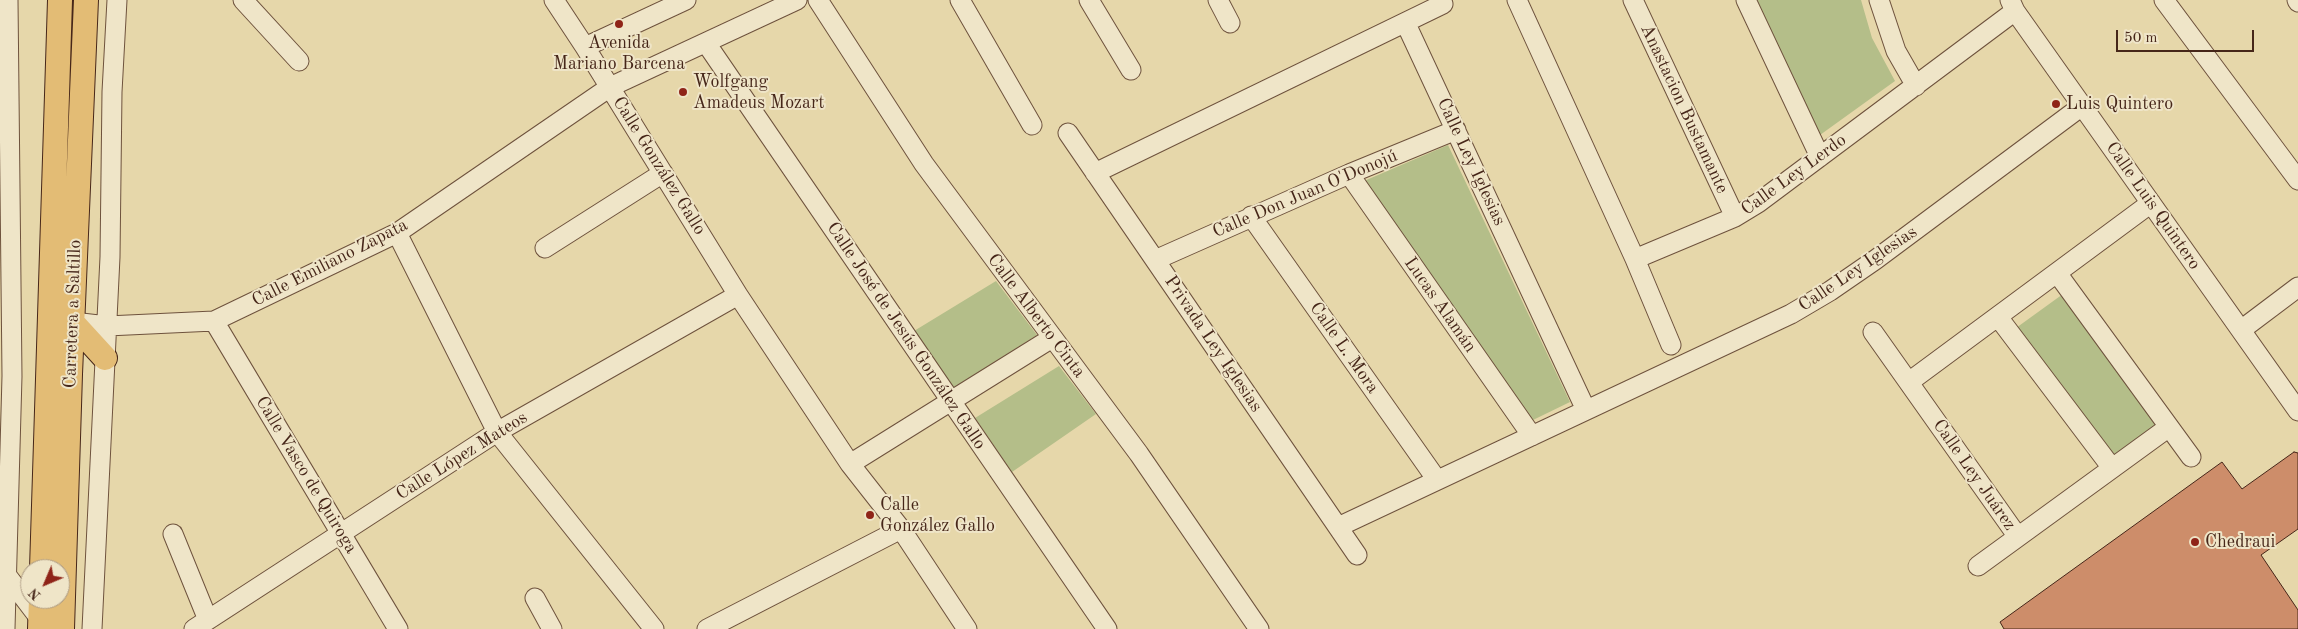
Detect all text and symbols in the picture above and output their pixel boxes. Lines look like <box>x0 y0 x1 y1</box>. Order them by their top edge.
marker: Avenida Mariano Barcena <box>613 18 625 30</box>
scale bar <box>2118 20 2256 52</box>
street label: Anastacion Bustamante <box>1635 21 1733 197</box>
text: 50 m <box>2124 31 2158 46</box>
place label: Avenida Mariano Barcena <box>553 32 685 74</box>
place label: Wolfgang Amadeus Mozart <box>693 71 825 114</box>
marker: Wolfgang Amadeus Mozart <box>677 86 689 98</box>
street label: Calle González Gallo <box>608 93 710 239</box>
place label: Luis Quintero <box>2066 93 2173 115</box>
street label: Calle Ley Iglesias <box>1432 95 1510 229</box>
marker: Luis Quintero <box>2050 98 2062 110</box>
street label: Calle Ley Lerdo <box>1737 130 1851 220</box>
street label: Calle Luis Quintero <box>2101 138 2205 274</box>
street label: Calle Don Juan O'Donojú <box>1209 145 1401 243</box>
street label: Calle Emiliano Zapata <box>249 214 411 312</box>
street label: Calle José de Jesús González Gallo <box>822 218 990 454</box>
street label: Calle Ley Iglesias <box>1795 221 1921 317</box>
street label: Carretera a Saltillo <box>60 239 86 389</box>
street label: Calle Alberto Cinta <box>982 250 1090 382</box>
street label: Lucas Alamán <box>1399 253 1481 357</box>
street label: Privada Ley Iglesias <box>1159 272 1267 416</box>
street label: Calle L. Mora <box>1305 298 1383 398</box>
street label: Calle Vasco de Quiroga <box>250 392 362 558</box>
street label: Calle López Mateos <box>392 407 532 505</box>
street label: Calle Ley Juárez <box>1928 415 2020 535</box>
place label: Calle González Gallo <box>880 494 995 536</box>
marker: Calle González Gallo <box>864 509 876 521</box>
place label: Chedraui <box>2205 531 2275 553</box>
marker: Chedraui <box>2189 536 2201 548</box>
north arrow <box>20 559 70 609</box>
text: N <box>26 585 44 603</box>

